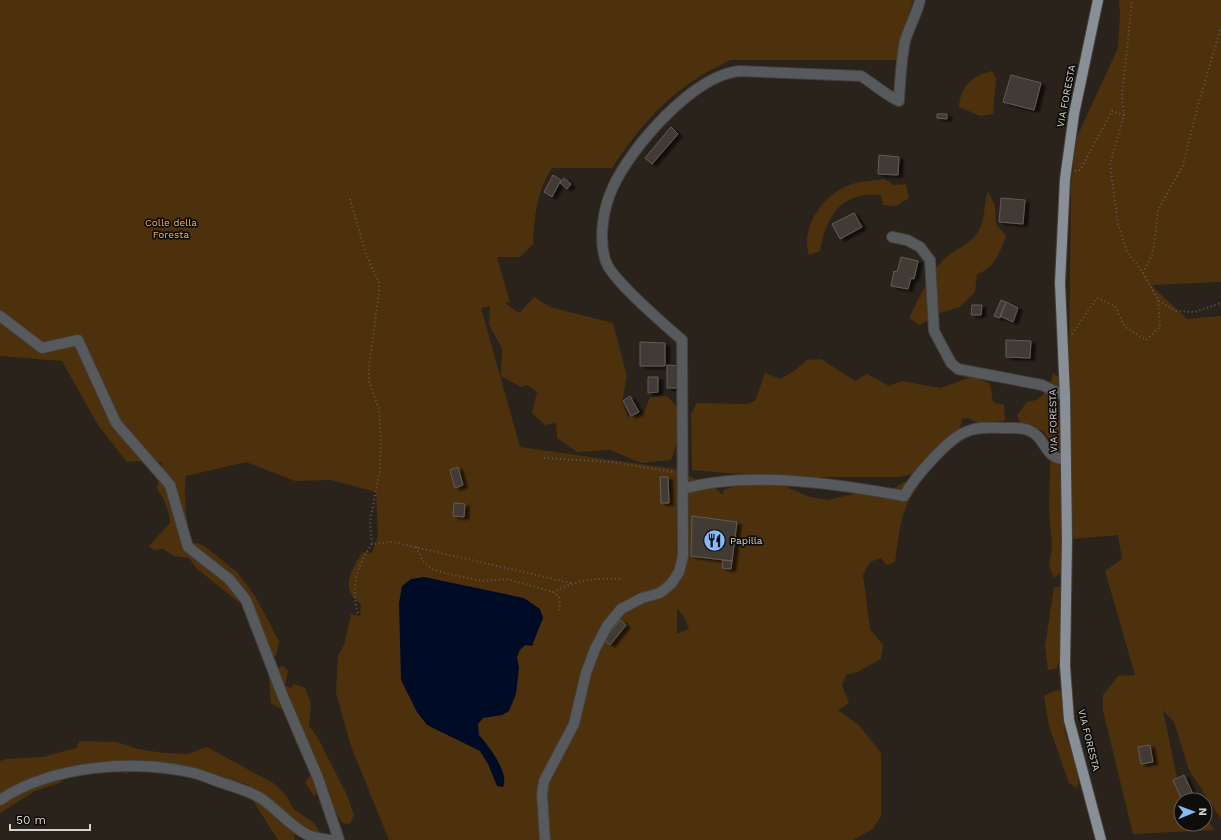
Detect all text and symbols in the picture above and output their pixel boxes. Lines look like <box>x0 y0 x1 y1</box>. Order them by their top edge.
street label: VIA FORESTA <box>1055 63 1078 128</box>
park label: Colle della Foresta <box>145 217 197 240</box>
street label: VIA FORESTA <box>1047 389 1059 453</box>
restaurant icon: Papilla <box>702 527 728 553</box>
place label: Papilla <box>730 535 763 546</box>
street label: VIA FORESTA <box>1076 708 1102 772</box>
north arrow <box>1173 792 1213 832</box>
scale bar <box>10 806 90 832</box>
text: N <box>1196 808 1209 816</box>
text: 50 m <box>16 813 46 827</box>

